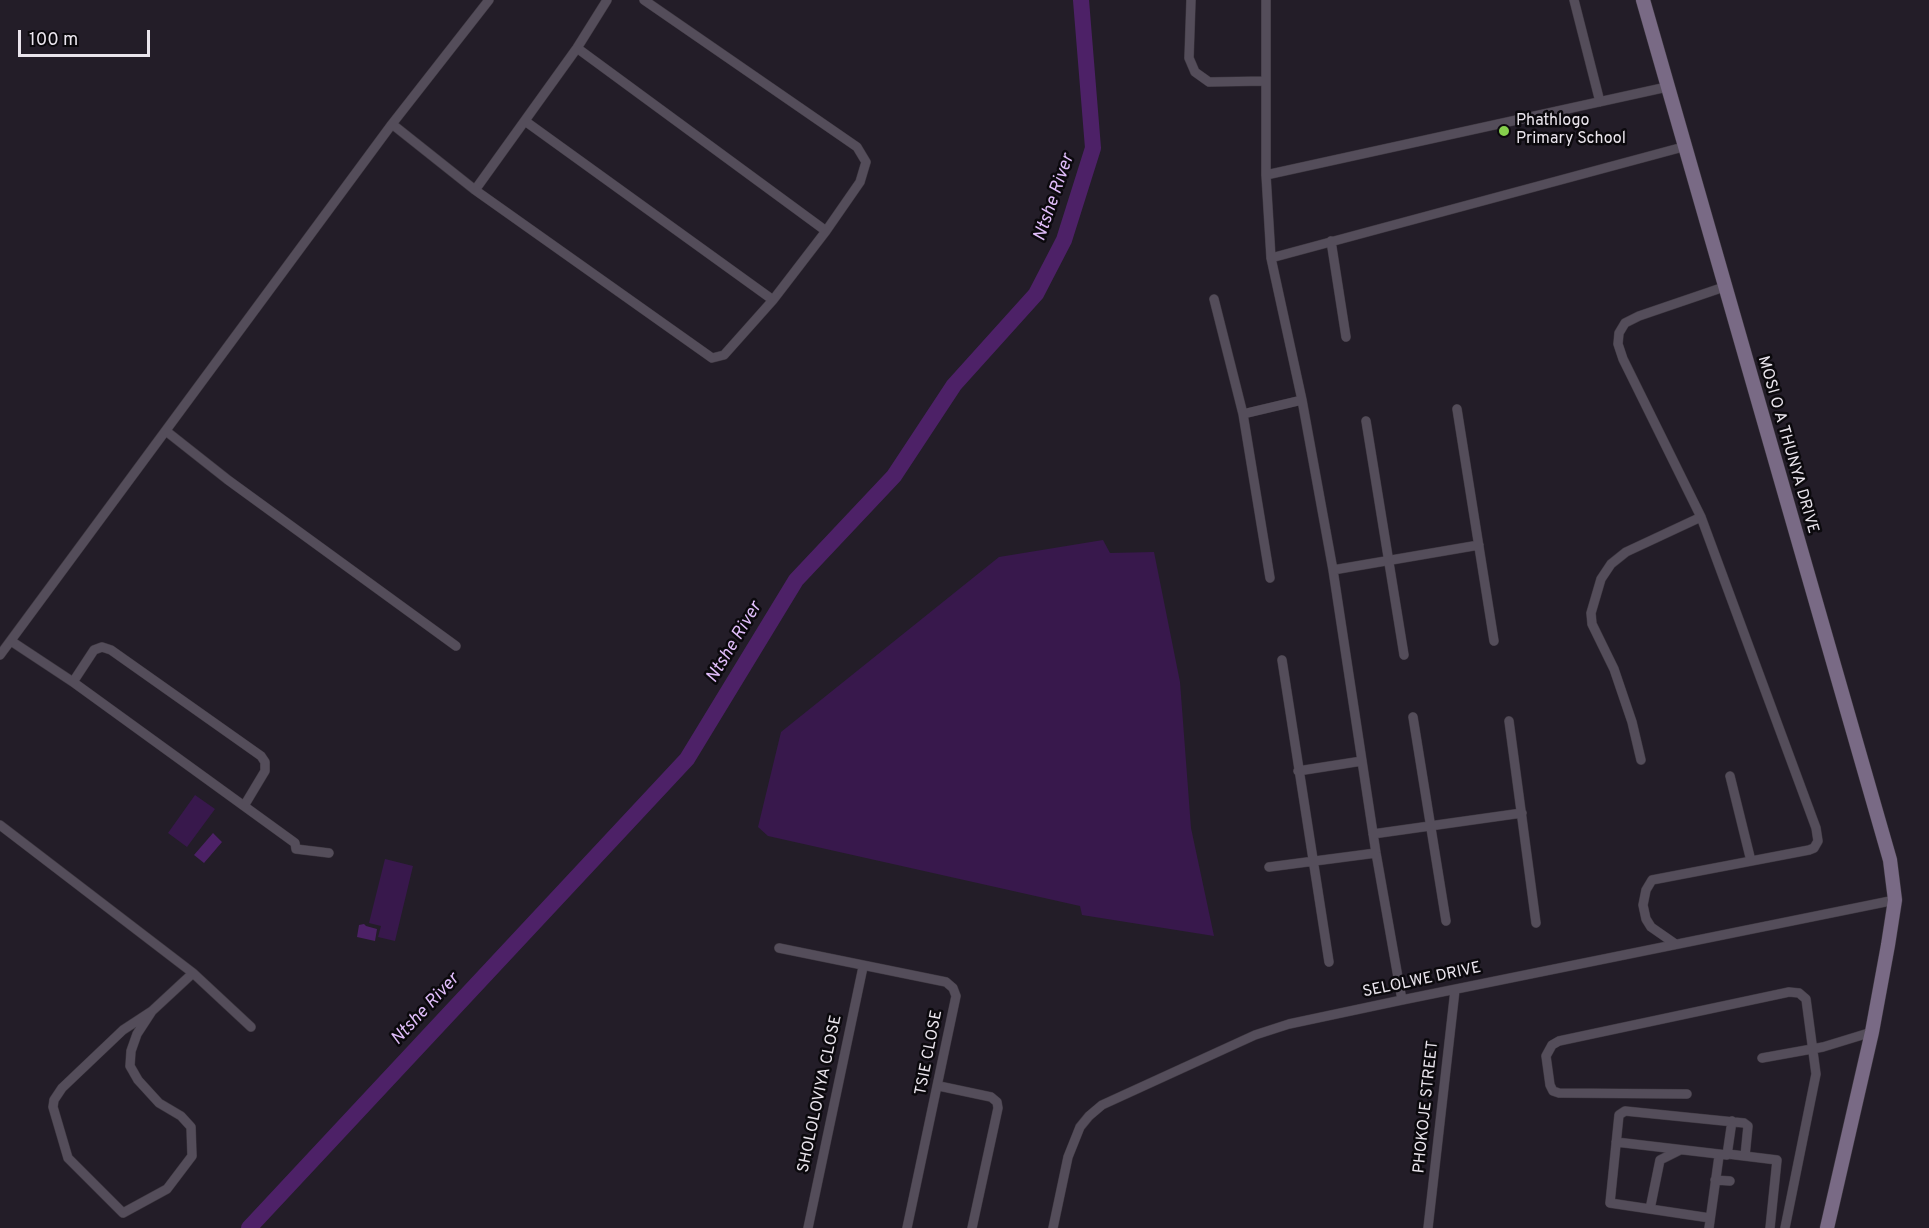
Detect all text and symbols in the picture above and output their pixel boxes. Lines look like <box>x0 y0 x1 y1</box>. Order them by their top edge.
scale bar <box>21 18 153 56</box>
text: 100 m <box>29 29 78 52</box>
place label: Phathlogo Primary School <box>1516 112 1626 150</box>
marker: Phathlogo Primary School <box>1497 124 1511 138</box>
water label: Ntshe River <box>1030 152 1080 244</box>
street label: MOSI O A THUNYA DRIVE <box>1752 354 1822 536</box>
water label: Ntshe River <box>702 599 768 687</box>
street label: SELOLWE DRIVE <box>1361 959 1483 1003</box>
water label: Ntshe River <box>387 969 465 1051</box>
street label: TSIE CLOSE <box>912 1009 948 1097</box>
street label: SHOLOLOVIYA CLOSE <box>795 1013 847 1175</box>
street label: PHOKOJE STREET <box>1410 1040 1444 1174</box>

